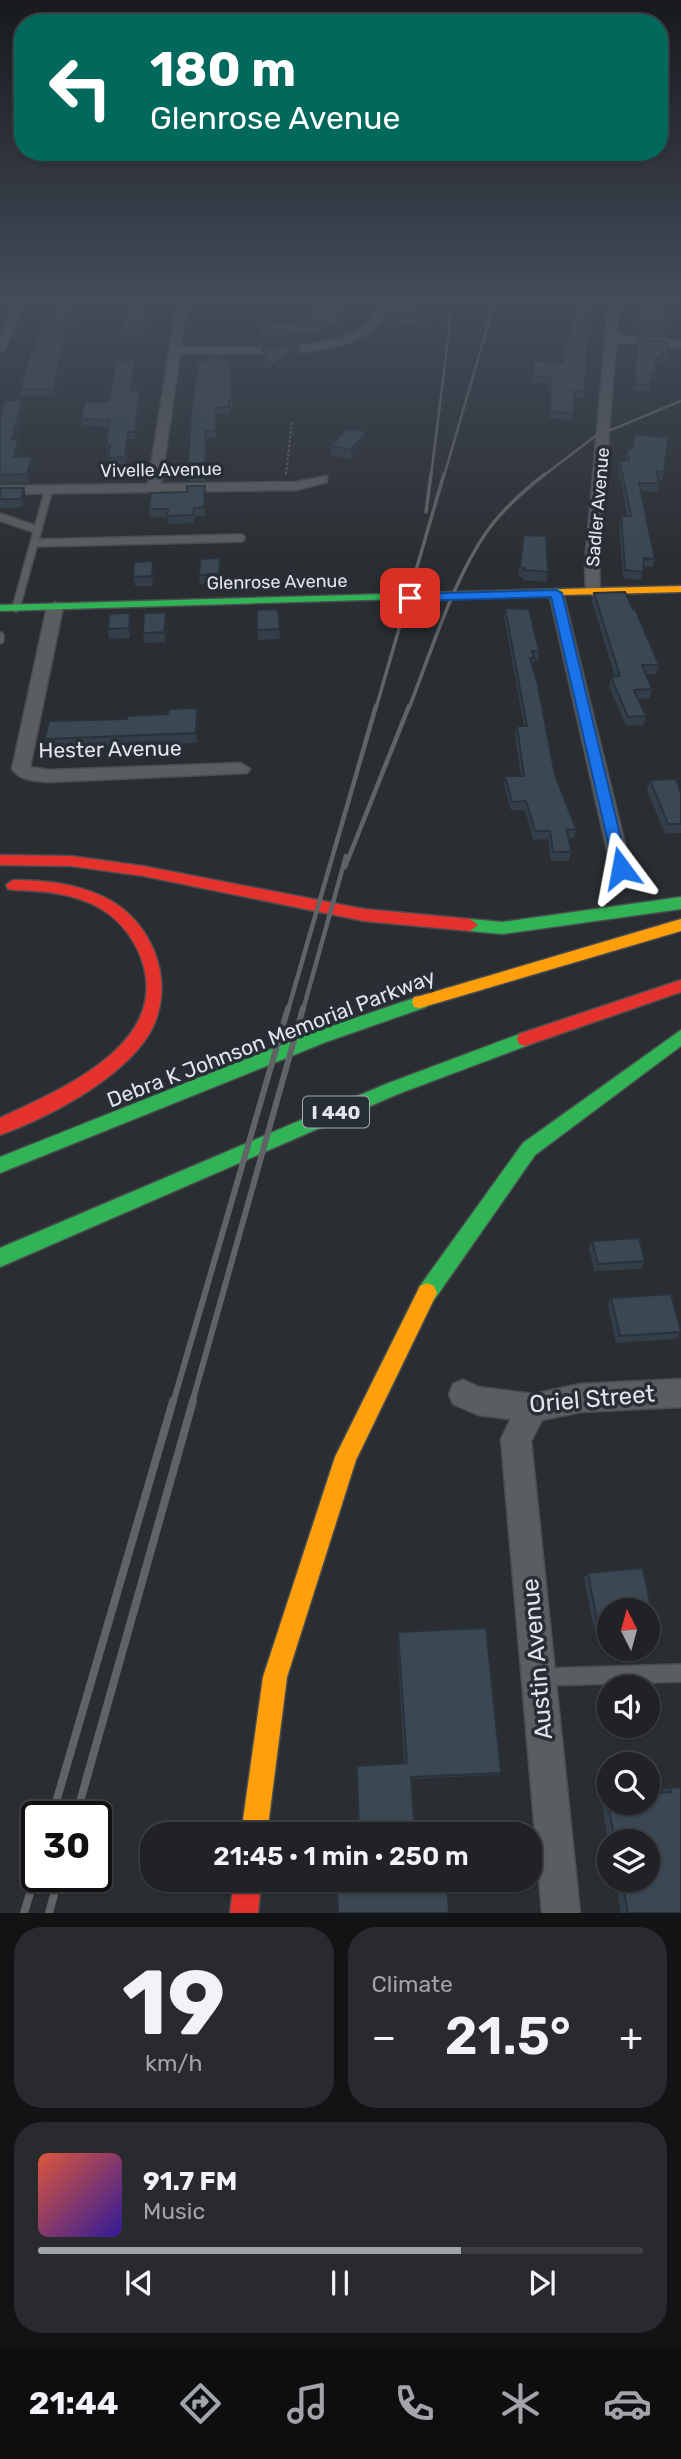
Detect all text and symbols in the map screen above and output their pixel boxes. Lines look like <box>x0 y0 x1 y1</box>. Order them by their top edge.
text: 180 m <box>150 40 296 98</box>
icon: left <box>35 42 126 133</box>
text: Glenrose Avenue <box>150 99 400 137</box>
street label: Sadler Avenue <box>582 446 614 568</box>
street label: Vivelle Avenue <box>100 458 222 482</box>
pin <box>380 568 440 628</box>
street label: Glenrose Avenue <box>206 570 348 594</box>
icon: arrive <box>391 579 429 617</box>
street label: Hester Avenue <box>38 735 182 763</box>
position arrow <box>584 831 658 905</box>
street label: Debra K Johnson Memorial Parkway <box>103 964 439 1112</box>
road number: I 440 <box>303 1096 369 1128</box>
street label: Oriel Street <box>528 1380 656 1418</box>
street label: Austin Avenue <box>516 1577 558 1741</box>
north arrow <box>597 1598 660 1661</box>
map controls <box>597 1598 660 1892</box>
button: sound <box>597 1675 660 1738</box>
button: search <box>597 1752 660 1815</box>
speed limit sign: 30 <box>21 1801 112 1892</box>
button: layers <box>597 1829 660 1892</box>
text: 21:45 · 1 min · 250 m <box>213 1841 469 1872</box>
text: 19 <box>122 1949 226 2057</box>
text: Climate <box>372 1970 453 1998</box>
text: 21.5° <box>445 2005 571 2067</box>
text: − <box>372 2014 396 2060</box>
text: + <box>619 2014 643 2060</box>
text: km/h <box>145 2049 202 2077</box>
text: 91.7 FM <box>143 2166 237 2197</box>
text: Music <box>143 2197 205 2225</box>
icon: previous <box>120 2264 158 2302</box>
icon: pause <box>321 2264 359 2302</box>
icon: next <box>523 2264 561 2302</box>
icon: directions <box>176 2379 225 2428</box>
icon: music <box>283 2379 332 2428</box>
icon: phone <box>390 2379 439 2428</box>
icon: climate <box>496 2379 545 2428</box>
icon: car <box>603 2379 652 2428</box>
text: 21:44 <box>29 2384 119 2422</box>

